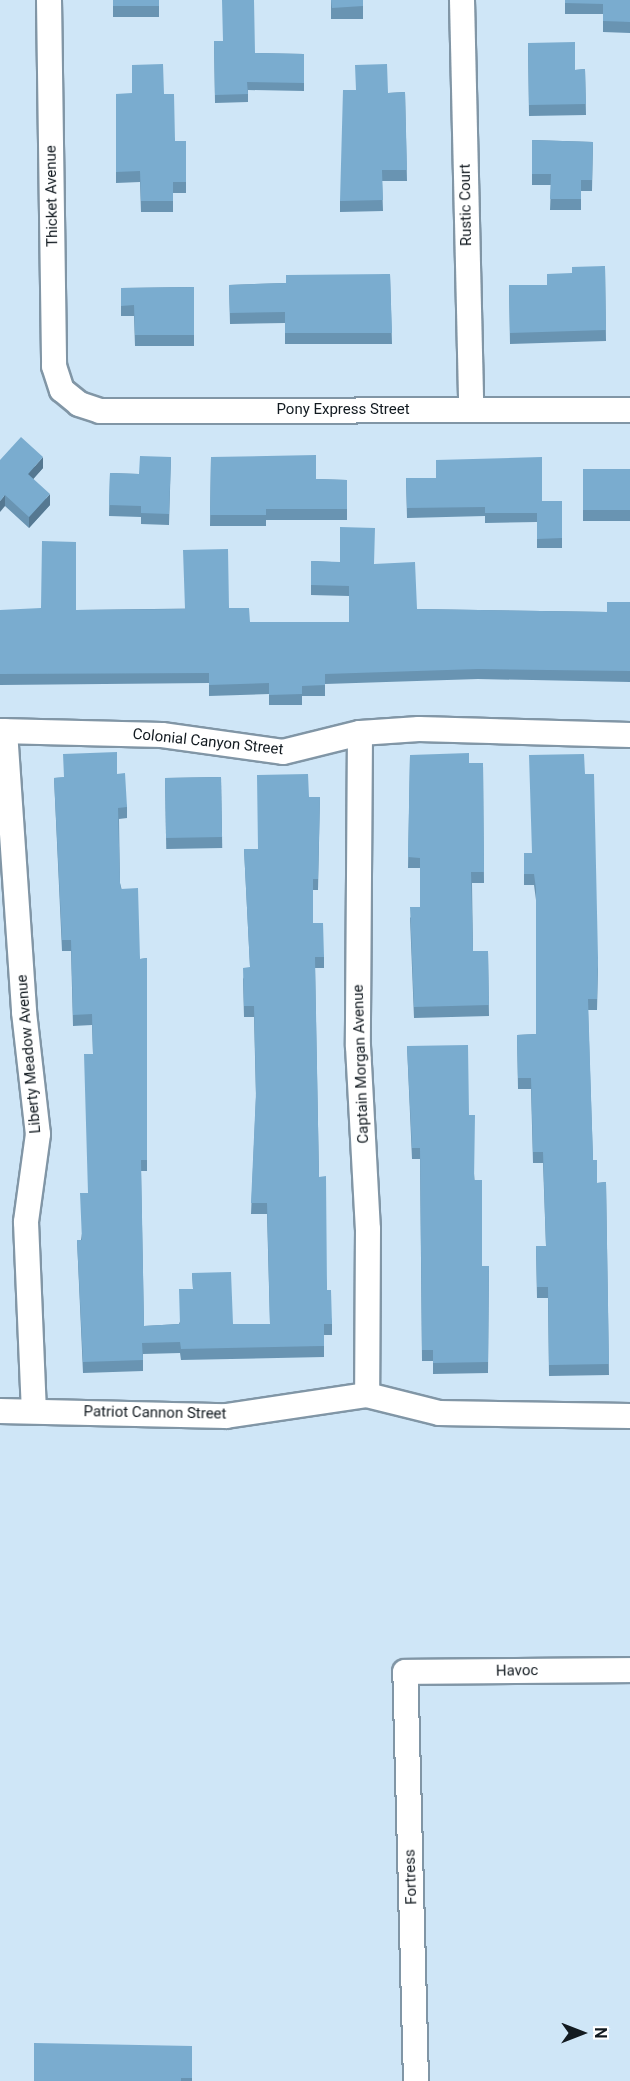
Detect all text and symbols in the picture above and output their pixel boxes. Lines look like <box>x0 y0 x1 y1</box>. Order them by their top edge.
street label: Thicket Avenue <box>42 145 62 247</box>
street label: Rustic Court <box>456 164 476 246</box>
street label: Pony Express Street <box>276 401 410 419</box>
street label: Colonial Canyon Street <box>132 725 284 759</box>
street label: Liberty Meadow Avenue <box>13 974 45 1134</box>
street label: Captain Morgan Avenue <box>349 984 373 1144</box>
street label: Patriot Cannon Street <box>83 1403 227 1423</box>
street label: Havoc <box>496 1662 538 1680</box>
street label: Fortress <box>401 1849 421 1905</box>
north arrow <box>552 2003 612 2063</box>
text: N <box>591 2027 610 2039</box>

